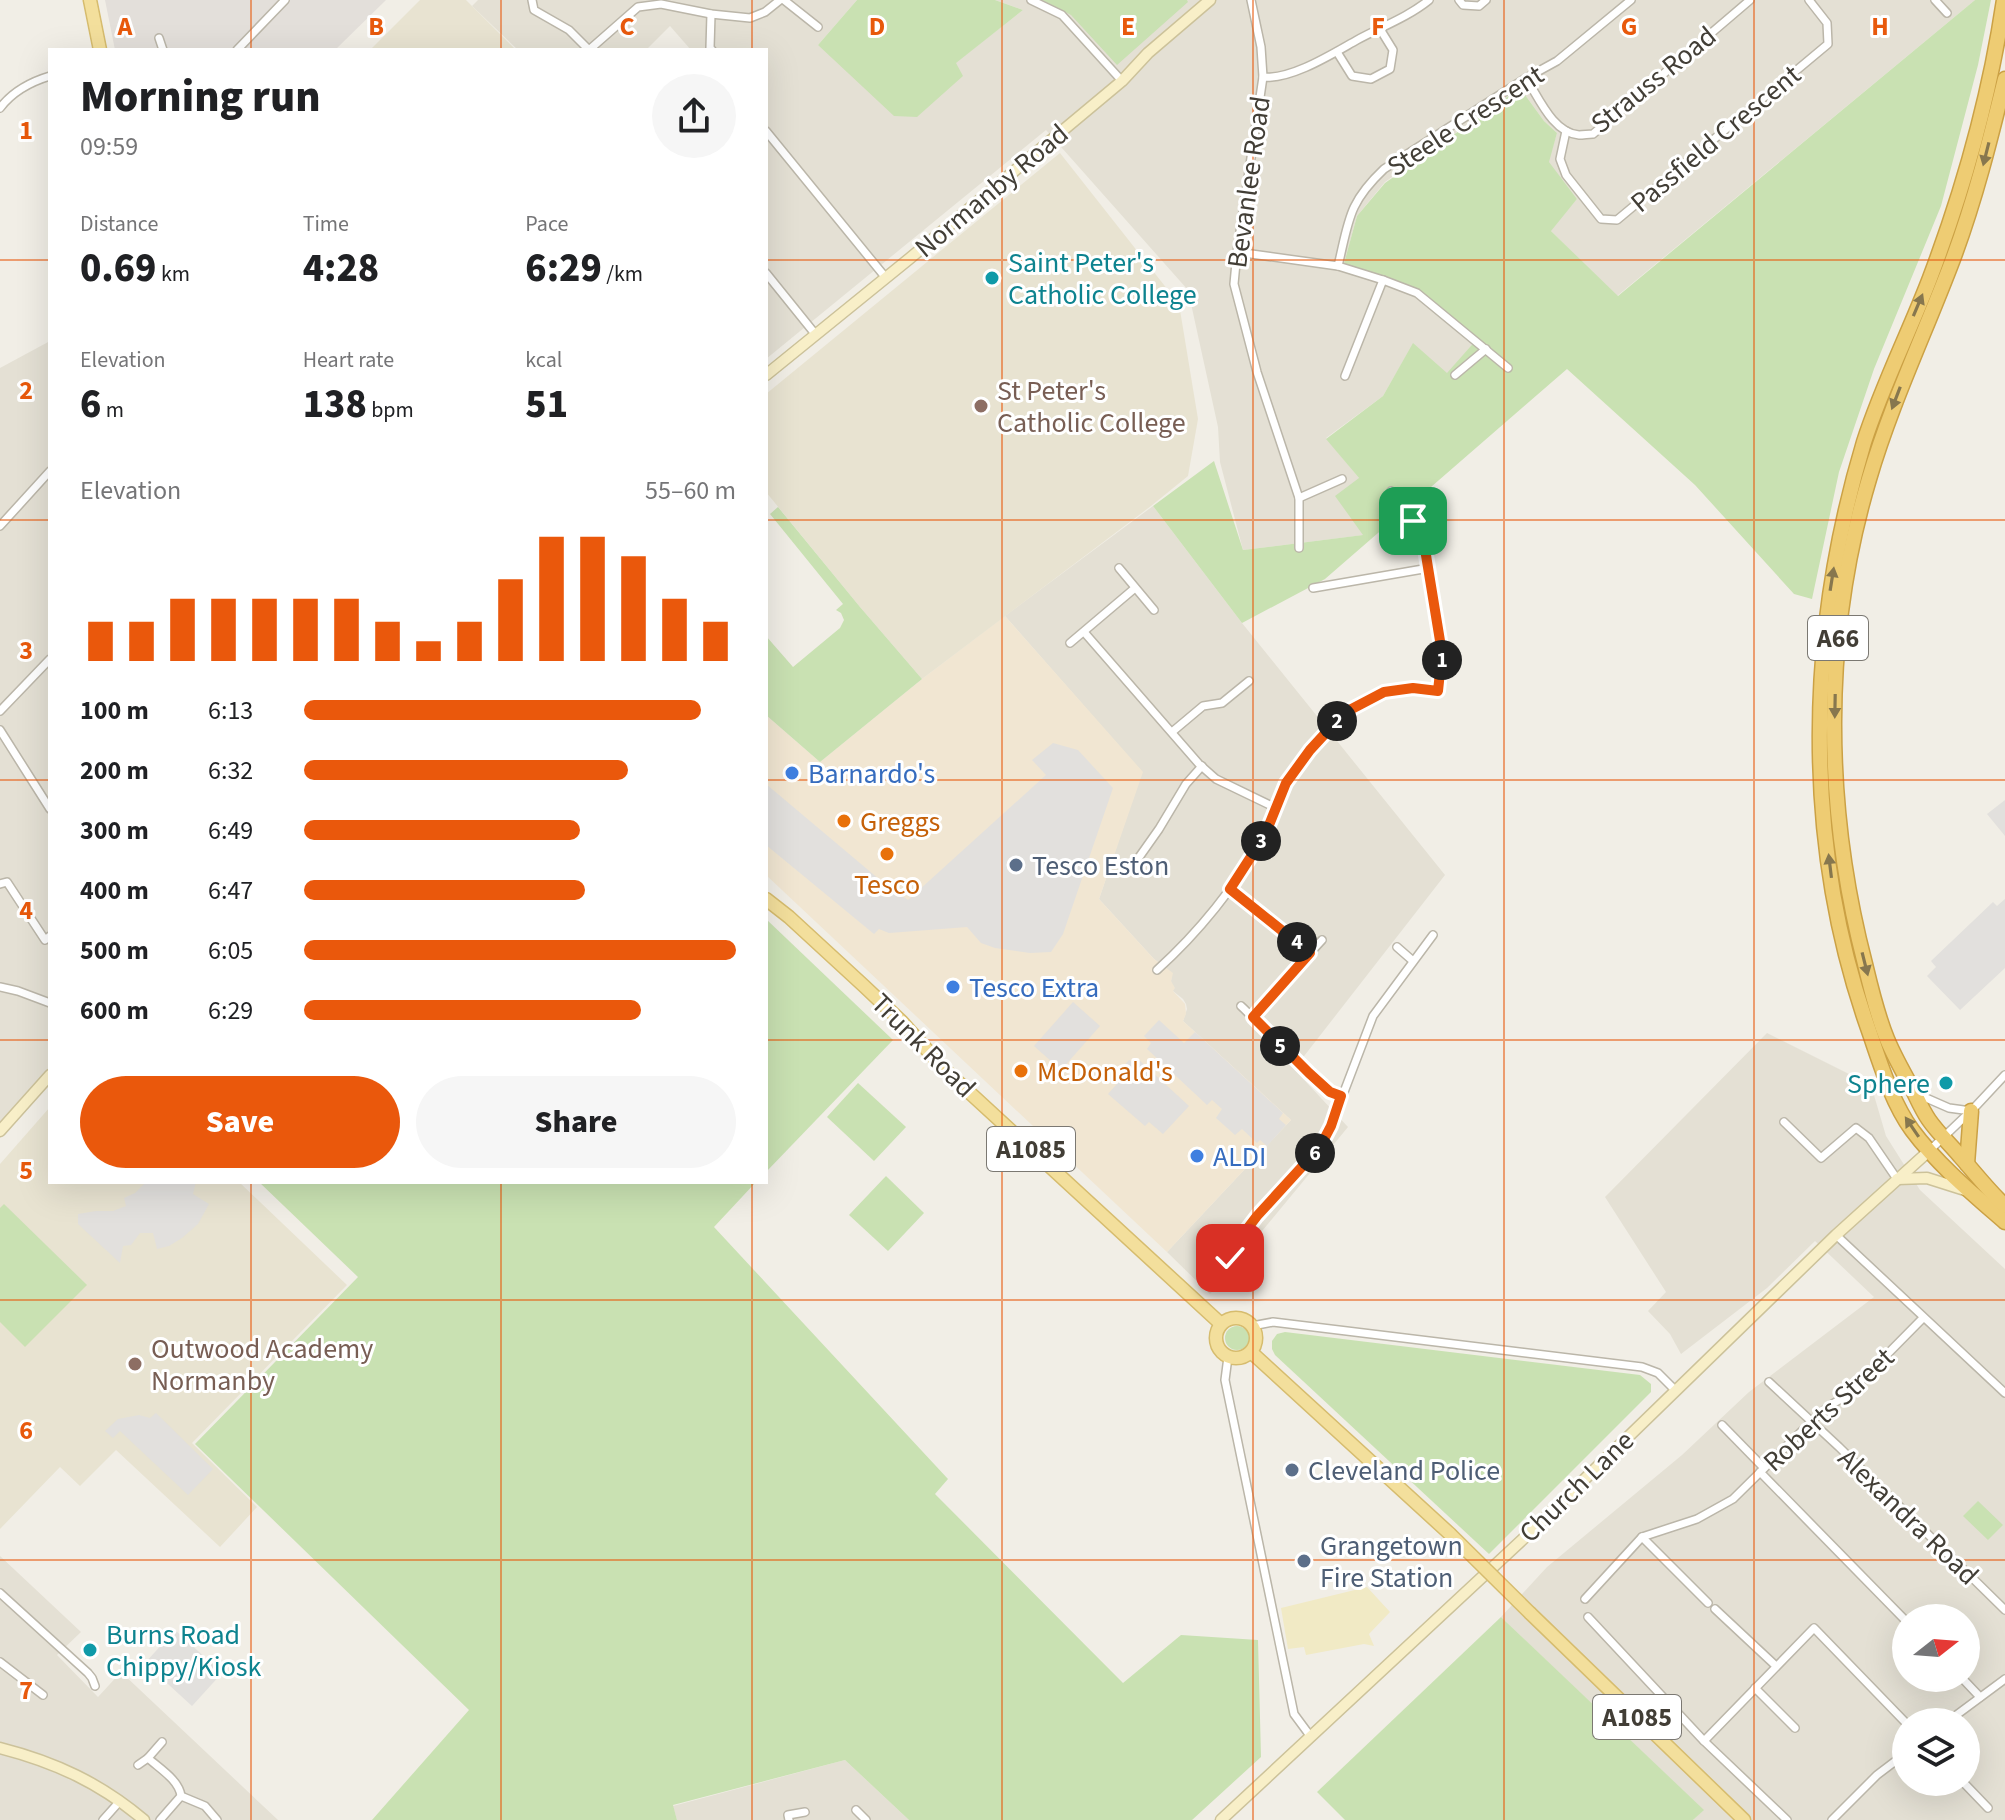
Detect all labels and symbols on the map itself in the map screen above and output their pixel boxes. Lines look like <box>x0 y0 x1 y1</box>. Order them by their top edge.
text: A <box>117 8 134 45</box>
text: B <box>368 8 384 45</box>
text: C <box>619 8 635 45</box>
text: D <box>869 8 885 45</box>
text: E <box>1121 8 1135 45</box>
text: F <box>1371 8 1385 45</box>
text: G <box>1621 8 1637 45</box>
text: H <box>1871 8 1889 45</box>
street label: Strauss Road <box>1582 17 1725 143</box>
street label: Steele Crescent <box>1379 55 1552 187</box>
street label: Passfield Crescent <box>1622 55 1810 222</box>
street label: Bevanlee Road <box>1217 94 1281 271</box>
text: 1 <box>19 112 33 149</box>
street label: Normanby Road <box>906 114 1077 267</box>
one-way arrow <box>1980 142 1992 167</box>
place label: Saint Peter's Catholic College <box>1008 243 1197 315</box>
marker: Saint Peter's Catholic College <box>983 269 1001 287</box>
one-way arrow <box>1912 293 1925 317</box>
place label: St Peter's Catholic College <box>997 371 1186 443</box>
text: 2 <box>19 372 33 409</box>
one-way arrow <box>1890 386 1903 410</box>
marker: St Peter's Catholic College <box>972 397 990 415</box>
pin <box>1379 487 1447 555</box>
one-way arrow <box>1826 566 1839 591</box>
road number: A66 <box>1808 616 1868 660</box>
text: 3 <box>19 632 33 669</box>
pin: 1 <box>1422 640 1462 680</box>
one-way arrow <box>1828 694 1841 719</box>
pin: 2 <box>1317 701 1357 741</box>
place label: Barnardo's <box>808 754 935 794</box>
marker: Barnardo's <box>783 764 801 782</box>
place label: Greggs <box>860 802 940 842</box>
marker: Greggs <box>835 812 853 830</box>
pin: 3 <box>1241 821 1281 861</box>
marker: Tesco <box>878 845 896 863</box>
place label: Tesco Eston <box>1032 846 1169 886</box>
one-way arrow <box>1823 853 1836 878</box>
marker: Tesco Eston <box>1007 856 1025 874</box>
place label: Tesco <box>854 865 920 905</box>
text: 4 <box>19 892 33 929</box>
pin: 4 <box>1277 922 1317 962</box>
one-way arrow <box>1859 951 1871 976</box>
place label: Tesco Extra <box>969 968 1099 1008</box>
marker: Tesco Extra <box>944 978 962 996</box>
street label: Trunk Road <box>862 984 985 1107</box>
pin: 5 <box>1260 1026 1300 1066</box>
place label: McDonald's <box>1037 1052 1173 1092</box>
marker: McDonald's <box>1012 1062 1030 1080</box>
place label: Sphere <box>1847 1064 1930 1104</box>
marker: Sphere <box>1937 1074 1955 1092</box>
one-way arrow <box>1905 1116 1920 1137</box>
road number: A1085 <box>987 1127 1075 1171</box>
pin: 6 <box>1295 1133 1335 1173</box>
place label: ALDI <box>1213 1137 1266 1177</box>
marker: ALDI <box>1188 1147 1206 1165</box>
text: 5 <box>19 1152 33 1189</box>
pin <box>1196 1224 1264 1292</box>
place label: Outwood Academy Normanby <box>151 1329 373 1401</box>
street label: Roberts Street <box>1754 1338 1904 1481</box>
marker: Outwood Academy Normanby <box>126 1355 144 1373</box>
text: 6 <box>19 1412 33 1449</box>
street label: Church Lane <box>1510 1421 1643 1552</box>
street label: Alexandra Road <box>1829 1439 1988 1594</box>
place label: Cleveland Police <box>1308 1451 1500 1491</box>
marker: Cleveland Police <box>1283 1461 1301 1479</box>
place label: Grangetown Fire Station <box>1320 1526 1463 1598</box>
marker: Grangetown Fire Station <box>1295 1552 1313 1570</box>
north arrow <box>1892 1604 1980 1692</box>
place label: Burns Road Chippy/Kiosk <box>106 1615 262 1687</box>
marker: Burns Road Chippy/Kiosk <box>81 1641 99 1659</box>
text: 7 <box>19 1672 33 1709</box>
road number: A1085 <box>1593 1695 1681 1739</box>

